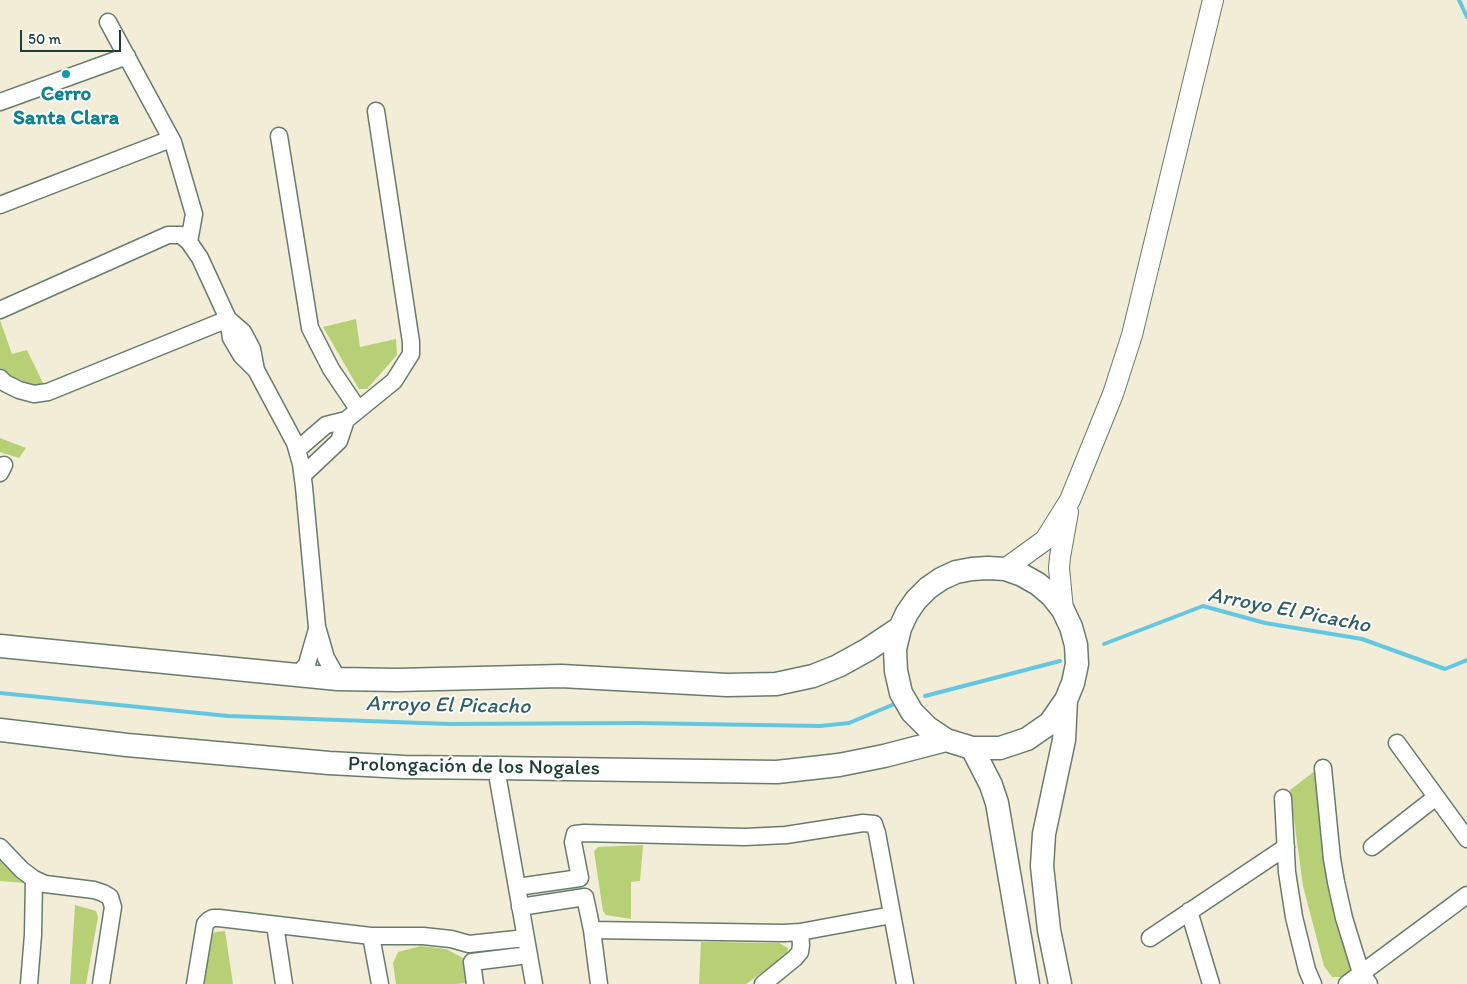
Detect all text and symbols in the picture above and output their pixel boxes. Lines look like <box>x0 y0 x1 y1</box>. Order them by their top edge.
scale bar <box>22 20 124 52</box>
text: 50 m <box>28 30 61 48</box>
marker: Cerro Santa Clara <box>60 68 72 80</box>
place label: Cerro Santa Clara <box>13 82 119 132</box>
water label: Arroyo El Picacho <box>1206 582 1372 640</box>
water label: Arroyo El Picacho <box>366 691 530 721</box>
street label: Prolongación de los Nogales <box>348 752 600 782</box>

